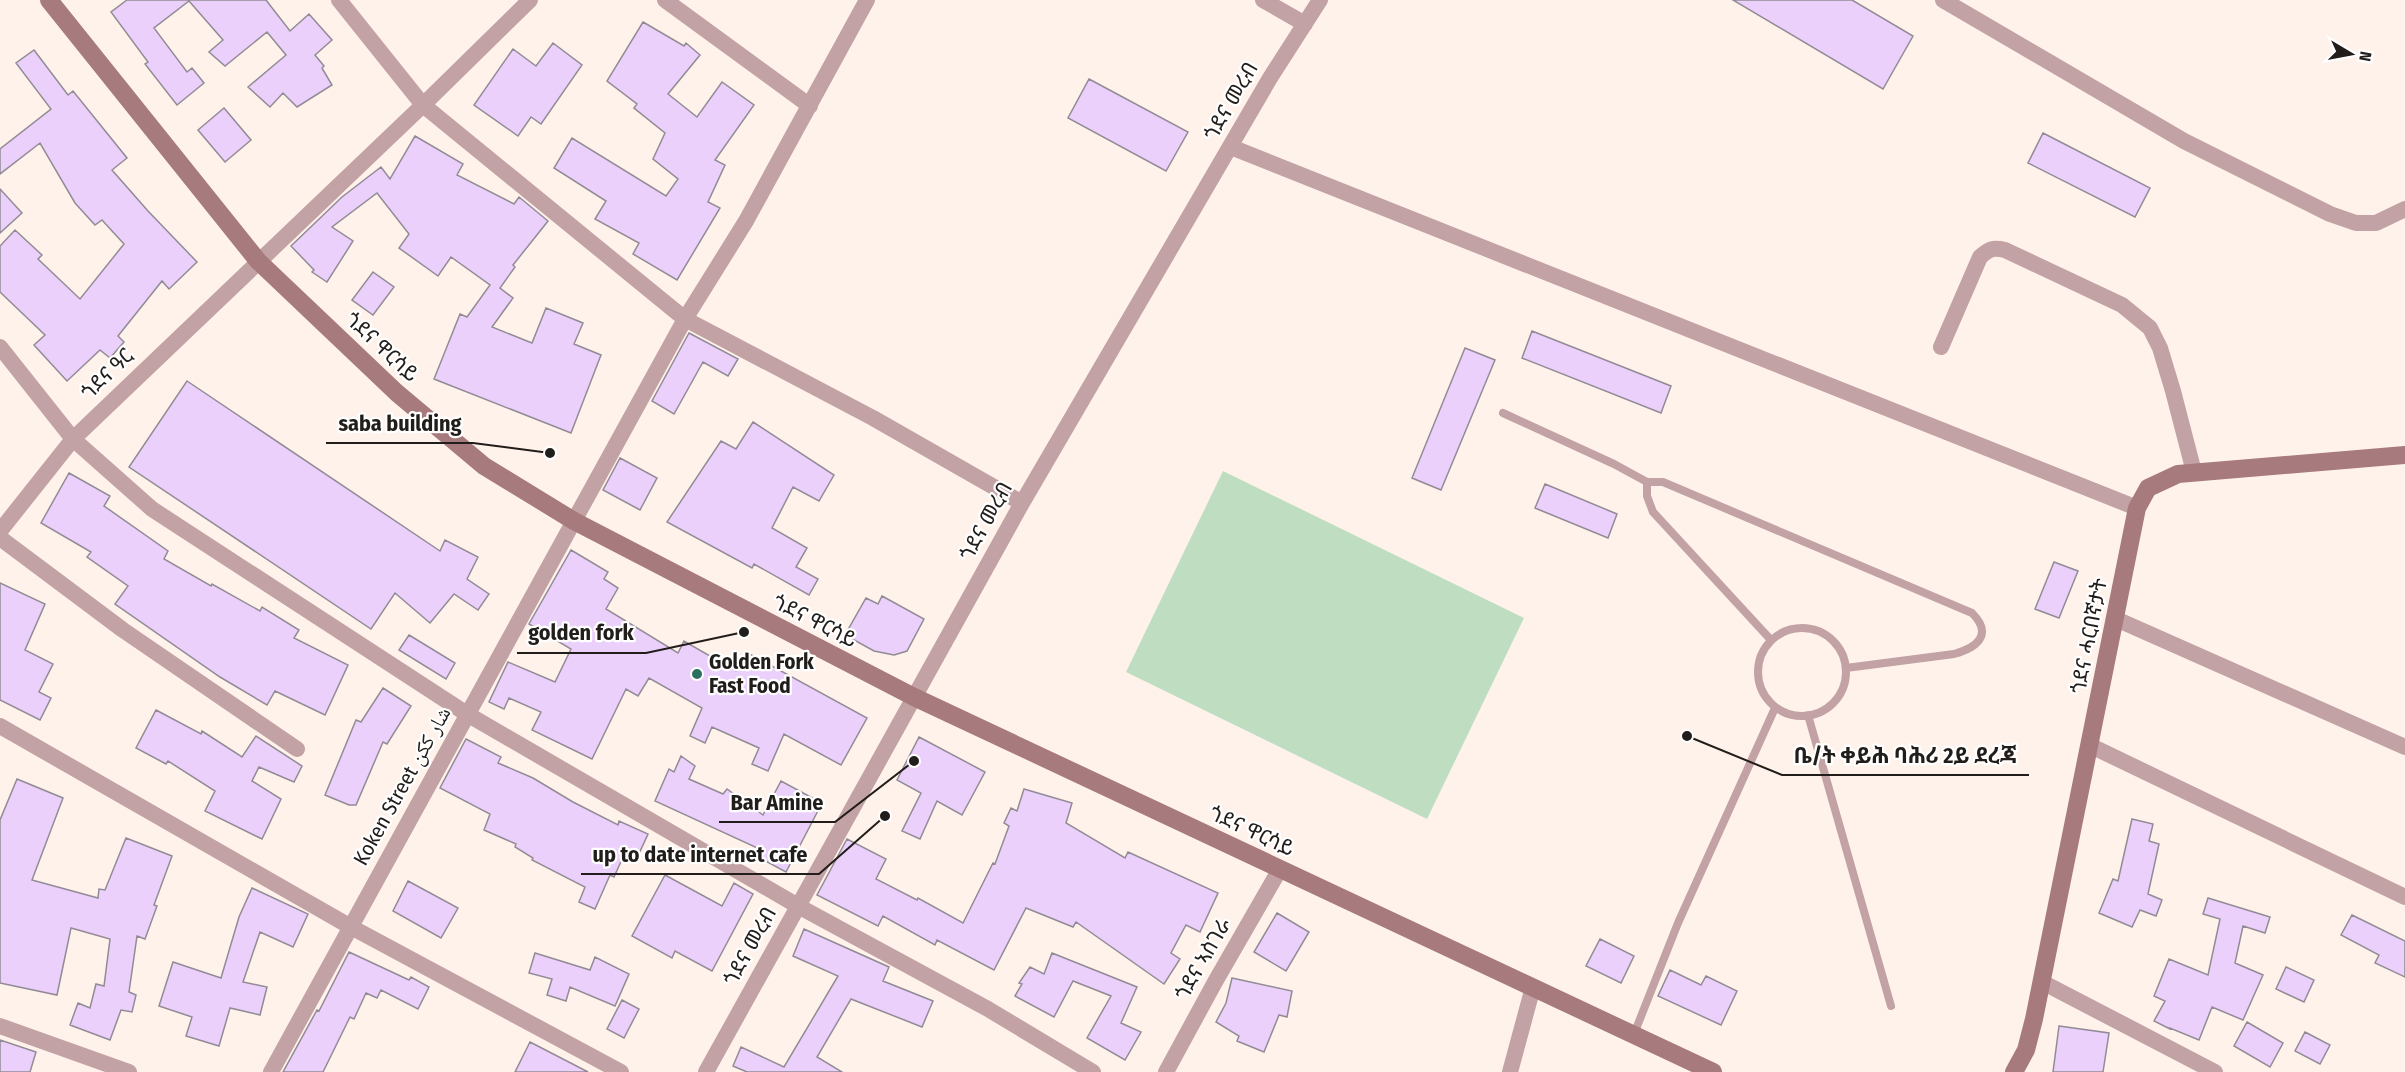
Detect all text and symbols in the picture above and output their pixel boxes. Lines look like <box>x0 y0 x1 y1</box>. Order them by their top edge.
north arrow <box>2321 24 2381 84</box>
text: N <box>2355 50 2375 63</box>
street label: ጎደና መረብ <box>1198 57 1264 145</box>
street label: ጎደና ዋርሳይ <box>340 306 424 388</box>
street label: ጎደና ዓር <box>76 343 139 405</box>
callout: saba building <box>326 403 473 443</box>
text: saba building <box>339 410 461 437</box>
street label: ጎደና መረብ <box>954 477 1018 565</box>
street label: ጎደና ሓርበኛታት <box>2065 576 2113 696</box>
street label: ጎደና ዋርሳይ <box>768 589 862 653</box>
callout: golden fork <box>517 613 646 653</box>
text: golden fork <box>528 619 634 646</box>
place label: Golden Fork Fast Food <box>709 649 814 699</box>
marker: Golden Fork Fast Food <box>690 667 704 681</box>
street label: Koken Street شار ككن <box>348 702 456 870</box>
callout: ቤ/ት ቀይሕ ባሕሪ 2ይ ደረጃ <box>1782 735 2029 775</box>
text: ቤ/ት ቀይሕ ባሕሪ 2ይ ደረጃ <box>1793 742 2017 769</box>
callout: Bar Amine <box>719 782 835 822</box>
text: Bar Amine <box>731 789 823 816</box>
street label: ጎደና ዋርሳይ <box>1205 800 1299 862</box>
callout: up to date internet cafe <box>581 834 819 874</box>
text: up to date internet cafe <box>593 841 807 868</box>
street label: ጎደና መረብ <box>718 902 782 990</box>
street label: ጎደና ኣስገራ <box>1169 913 1237 1005</box>

